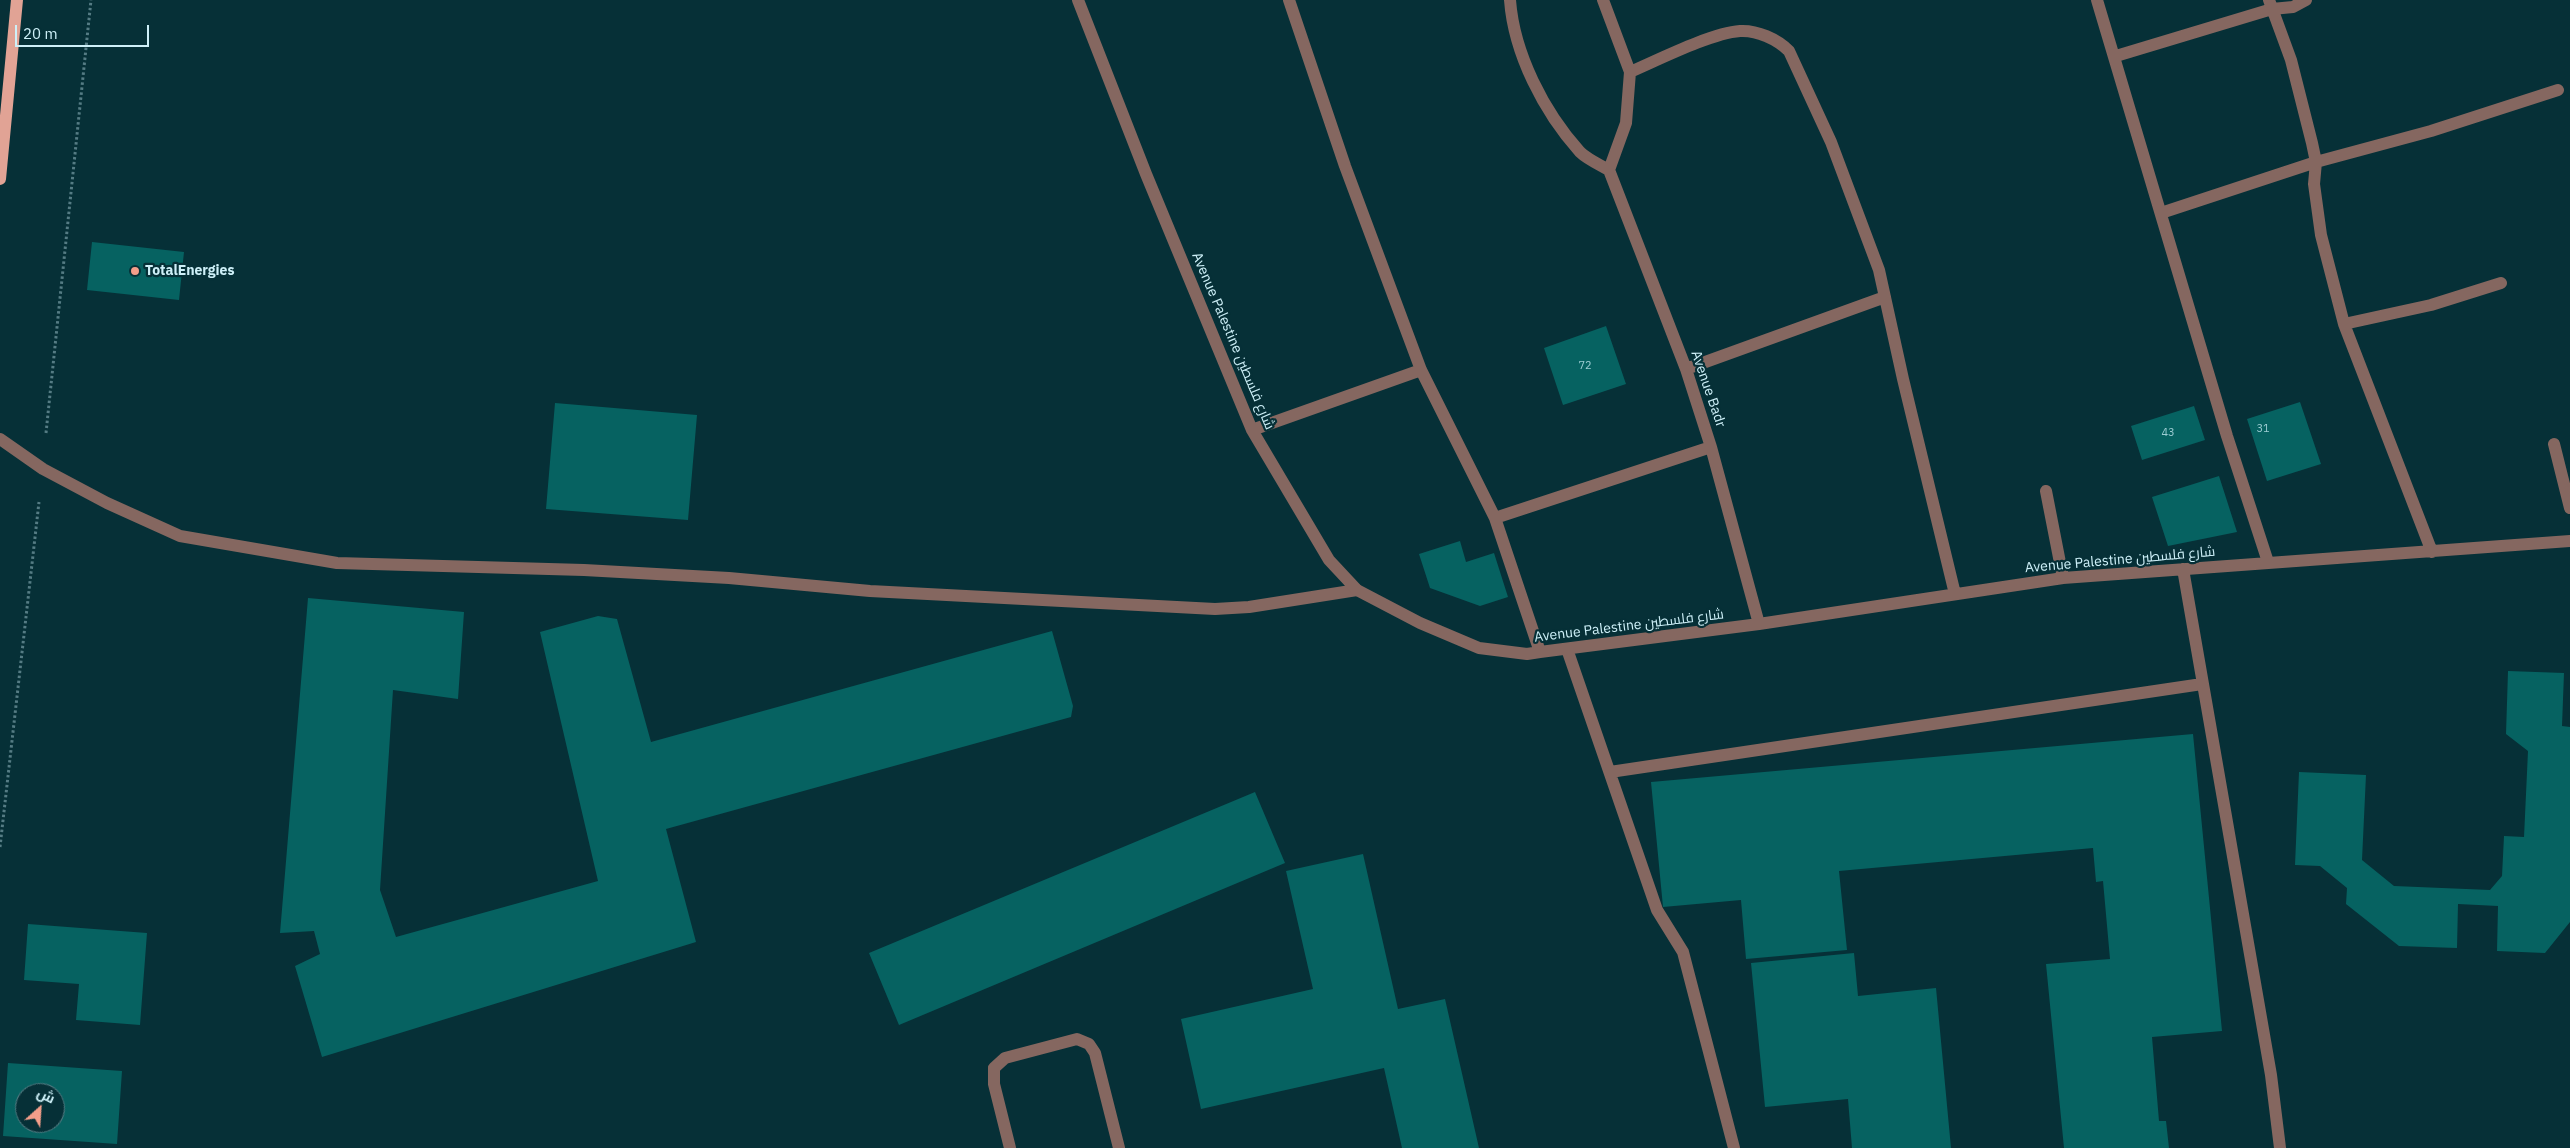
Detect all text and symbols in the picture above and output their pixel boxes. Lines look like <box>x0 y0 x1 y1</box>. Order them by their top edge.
scale bar <box>18 15 151 47</box>
text: 20 m <box>23 24 58 43</box>
street label: Avenue Palestine شارع فلسطين <box>1188 250 1278 432</box>
place label: TotalEnergies <box>145 263 234 279</box>
marker: TotalEnergies <box>129 265 141 277</box>
street label: Avenue Badr <box>1687 348 1729 430</box>
house number: 72 <box>1578 359 1592 373</box>
house number: 31 <box>2256 422 2270 436</box>
house number: 43 <box>2161 426 2175 440</box>
street label: Avenue Palestine شارع فلسطين <box>2024 543 2216 577</box>
street label: Avenue Palestine شارع فلسطين <box>1533 606 1725 646</box>
north arrow <box>15 1083 65 1133</box>
text: ش <box>34 1083 58 1107</box>

